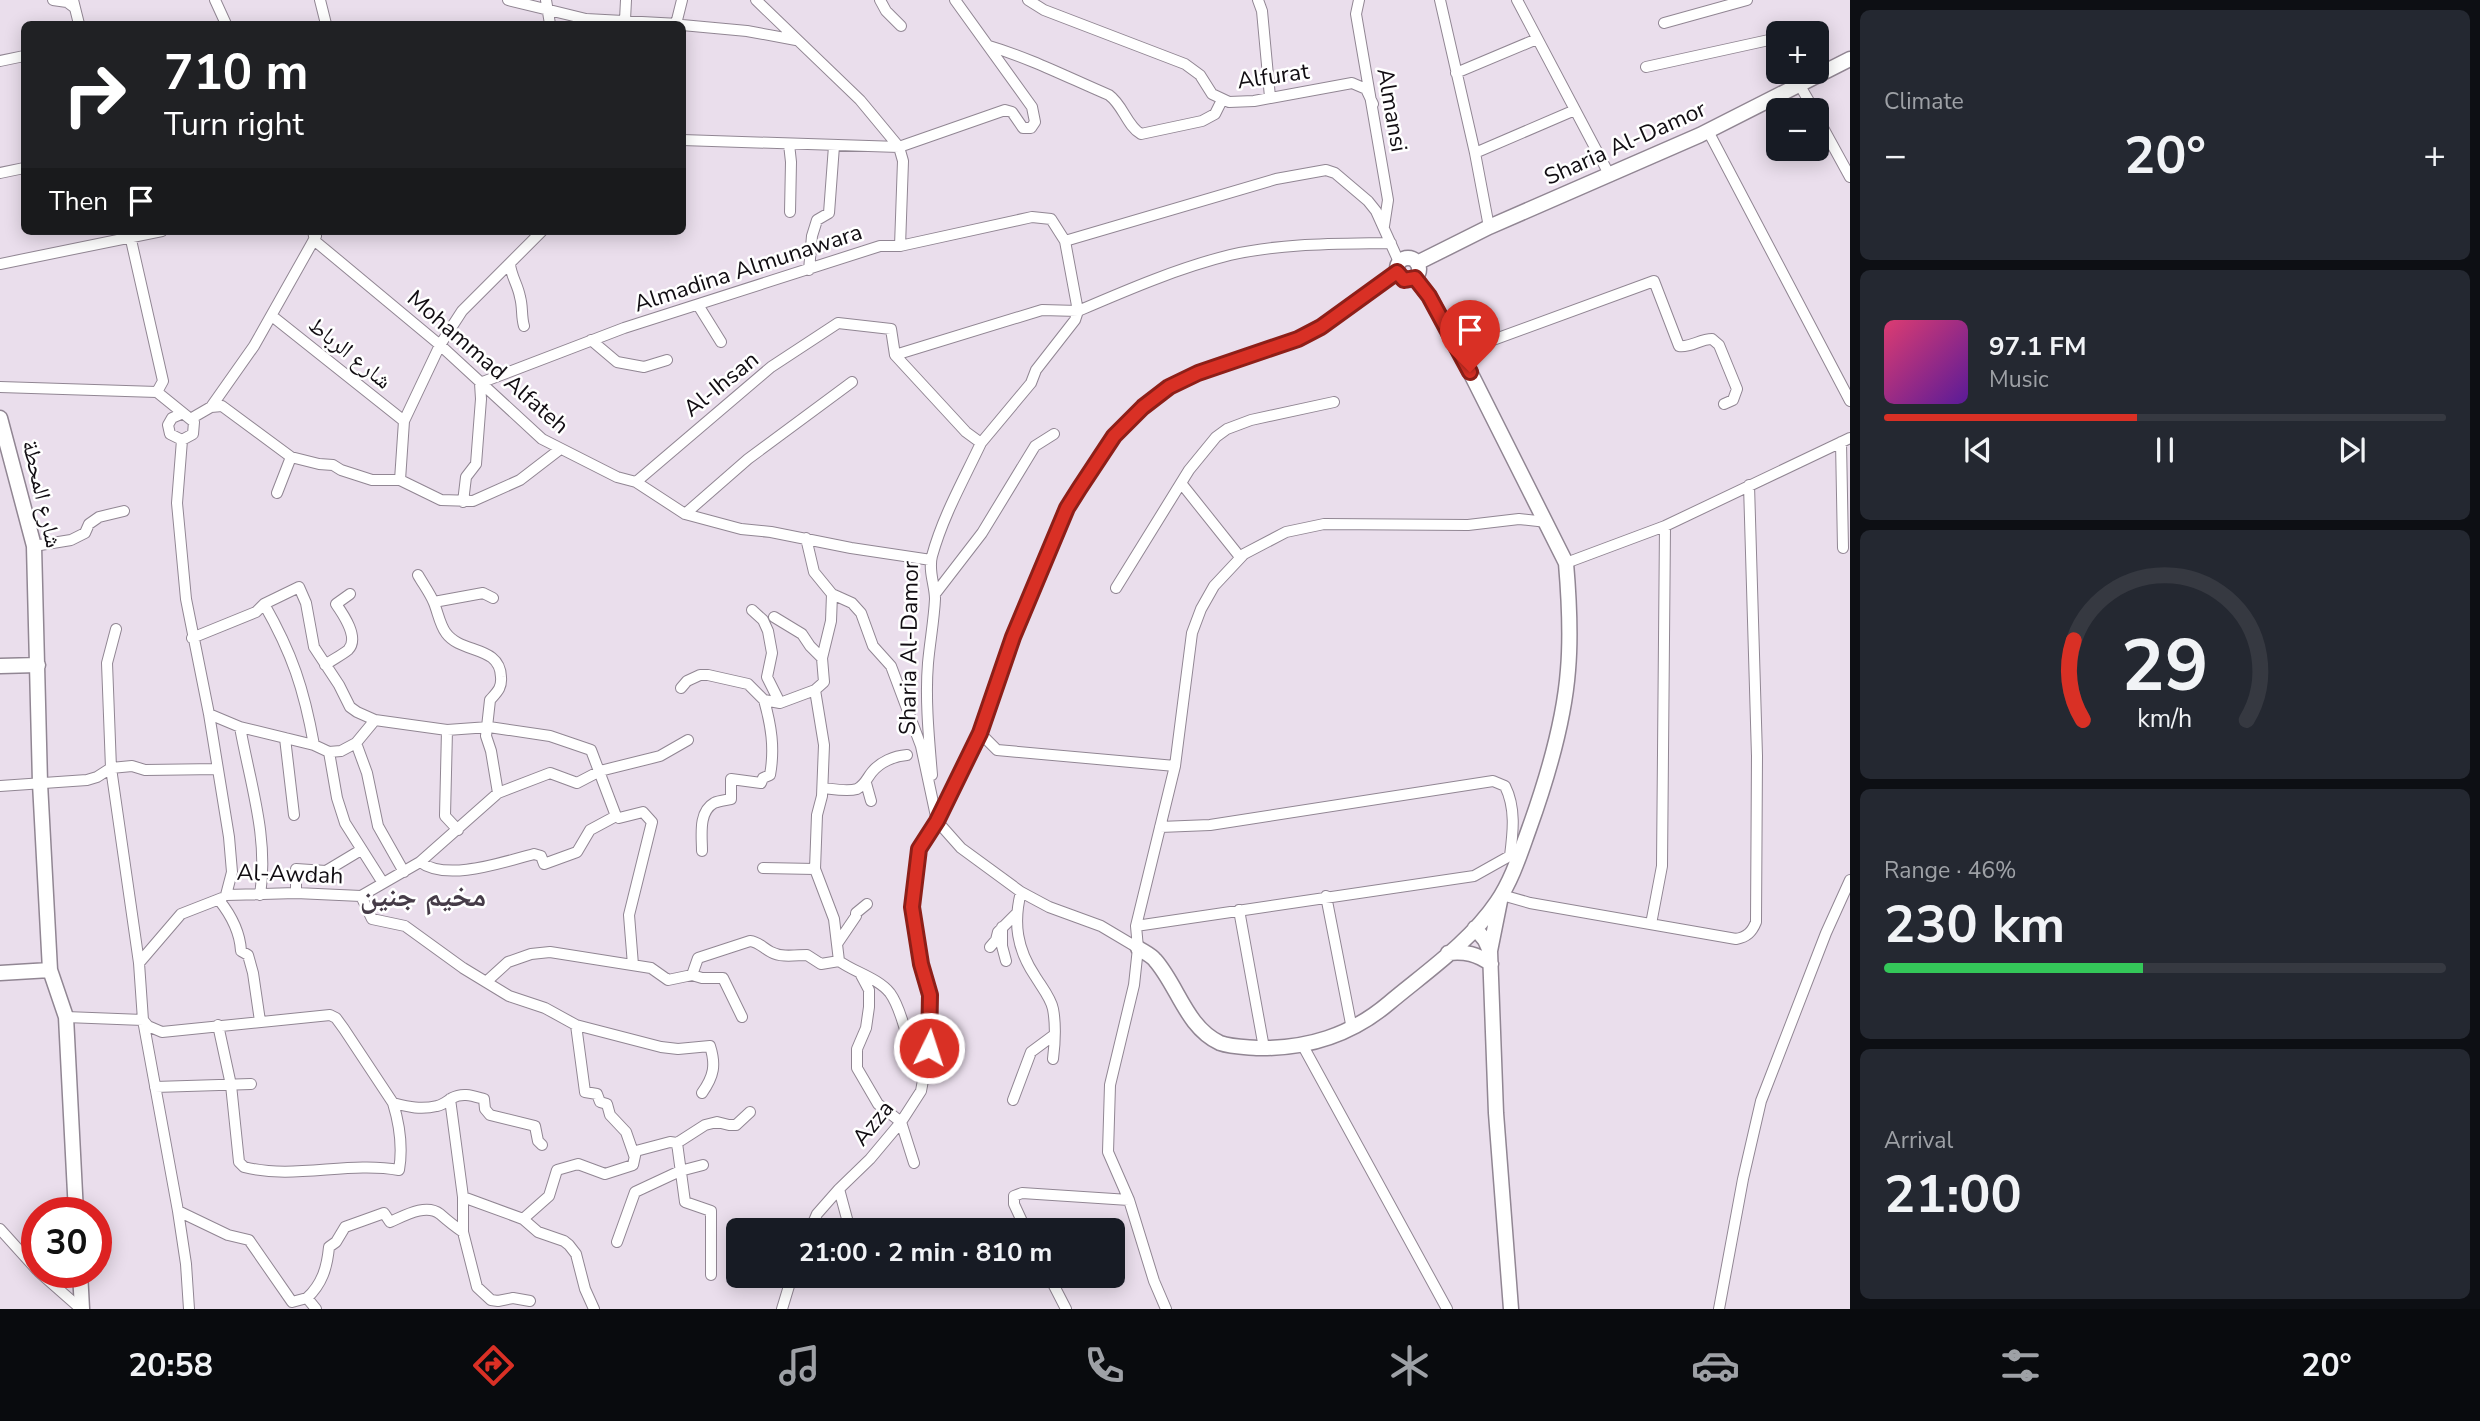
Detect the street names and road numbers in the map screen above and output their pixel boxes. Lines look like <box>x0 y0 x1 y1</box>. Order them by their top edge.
street label: Alfurat <box>1235 55 1312 96</box>
street label: Almansi <box>1369 65 1415 155</box>
street label: Sharia Al-Damor <box>1539 93 1712 193</box>
street label: Almadina Almunawara <box>630 216 866 320</box>
street label: Mohammad Alfateh <box>400 283 576 441</box>
street label: شارع الرباط <box>302 310 398 396</box>
street label: Al-Ihsan <box>677 344 765 424</box>
street label: شارع المحطة <box>15 437 69 551</box>
street label: Sharia Al-Damor <box>892 560 926 735</box>
street label: Al-Awdah <box>236 857 344 891</box>
street label: Azza <box>845 1094 901 1152</box>

